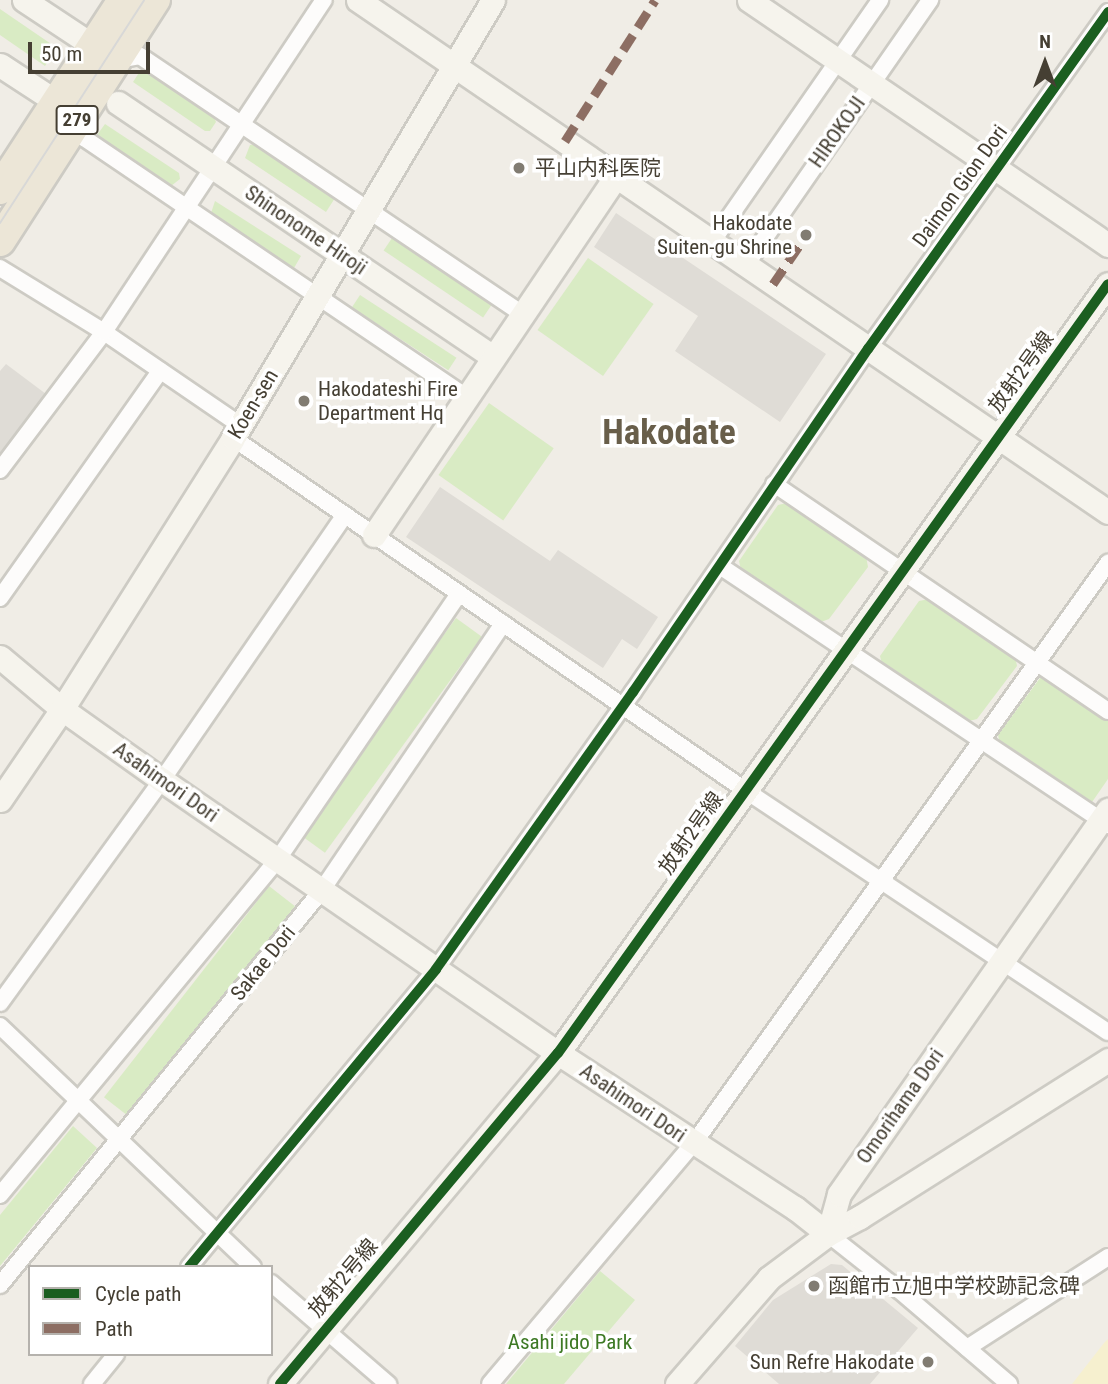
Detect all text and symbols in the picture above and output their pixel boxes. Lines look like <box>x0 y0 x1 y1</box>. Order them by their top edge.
scale bar <box>32 28 154 72</box>
north arrow <box>1010 28 1080 98</box>
text: N <box>1039 30 1051 53</box>
text: 50 m <box>41 42 82 66</box>
street label: HIROKOJI <box>803 92 871 172</box>
road number: 279 <box>54 104 100 136</box>
street label: Daimon Gion Dori <box>907 120 1013 252</box>
place label: 平山内科医院 <box>535 155 661 181</box>
marker: 平山内科医院 <box>509 158 529 178</box>
street label: Shinonome Hiroji <box>240 180 372 280</box>
place label: Hakodate Suiten-gu Shrine <box>657 210 792 260</box>
marker: Hakodate Suiten-gu Shrine <box>798 227 814 243</box>
street label: 放射2号線 <box>983 326 1059 418</box>
street label: Koen-sen <box>222 365 284 443</box>
place label: Hakodateshi Fire Department Hq <box>318 376 458 426</box>
marker: Hakodateshi Fire Department Hq <box>296 393 312 409</box>
district label: Hakodate <box>602 412 736 454</box>
street label: Asahimori Dori <box>108 736 224 828</box>
street label: 放射2号線 <box>654 787 728 879</box>
street label: Sakae Dori <box>225 921 301 1005</box>
street label: Omorihama Dori <box>851 1044 949 1168</box>
street label: Asahimori Dori <box>575 1058 691 1148</box>
street label: 放射2号線 <box>303 1234 383 1322</box>
legend <box>28 1265 273 1356</box>
place label: 函館市立旭中学校跡記念碑 <box>828 1273 1080 1299</box>
marker: 函館市立旭中学校跡記念碑 <box>806 1278 822 1294</box>
text: Cycle path <box>95 1282 181 1306</box>
text: Path <box>95 1317 133 1341</box>
park label: Asahi jido Park <box>508 1329 632 1355</box>
place label: Sun Refre Hakodate <box>750 1349 914 1375</box>
marker: Sun Refre Hakodate <box>920 1354 936 1370</box>

